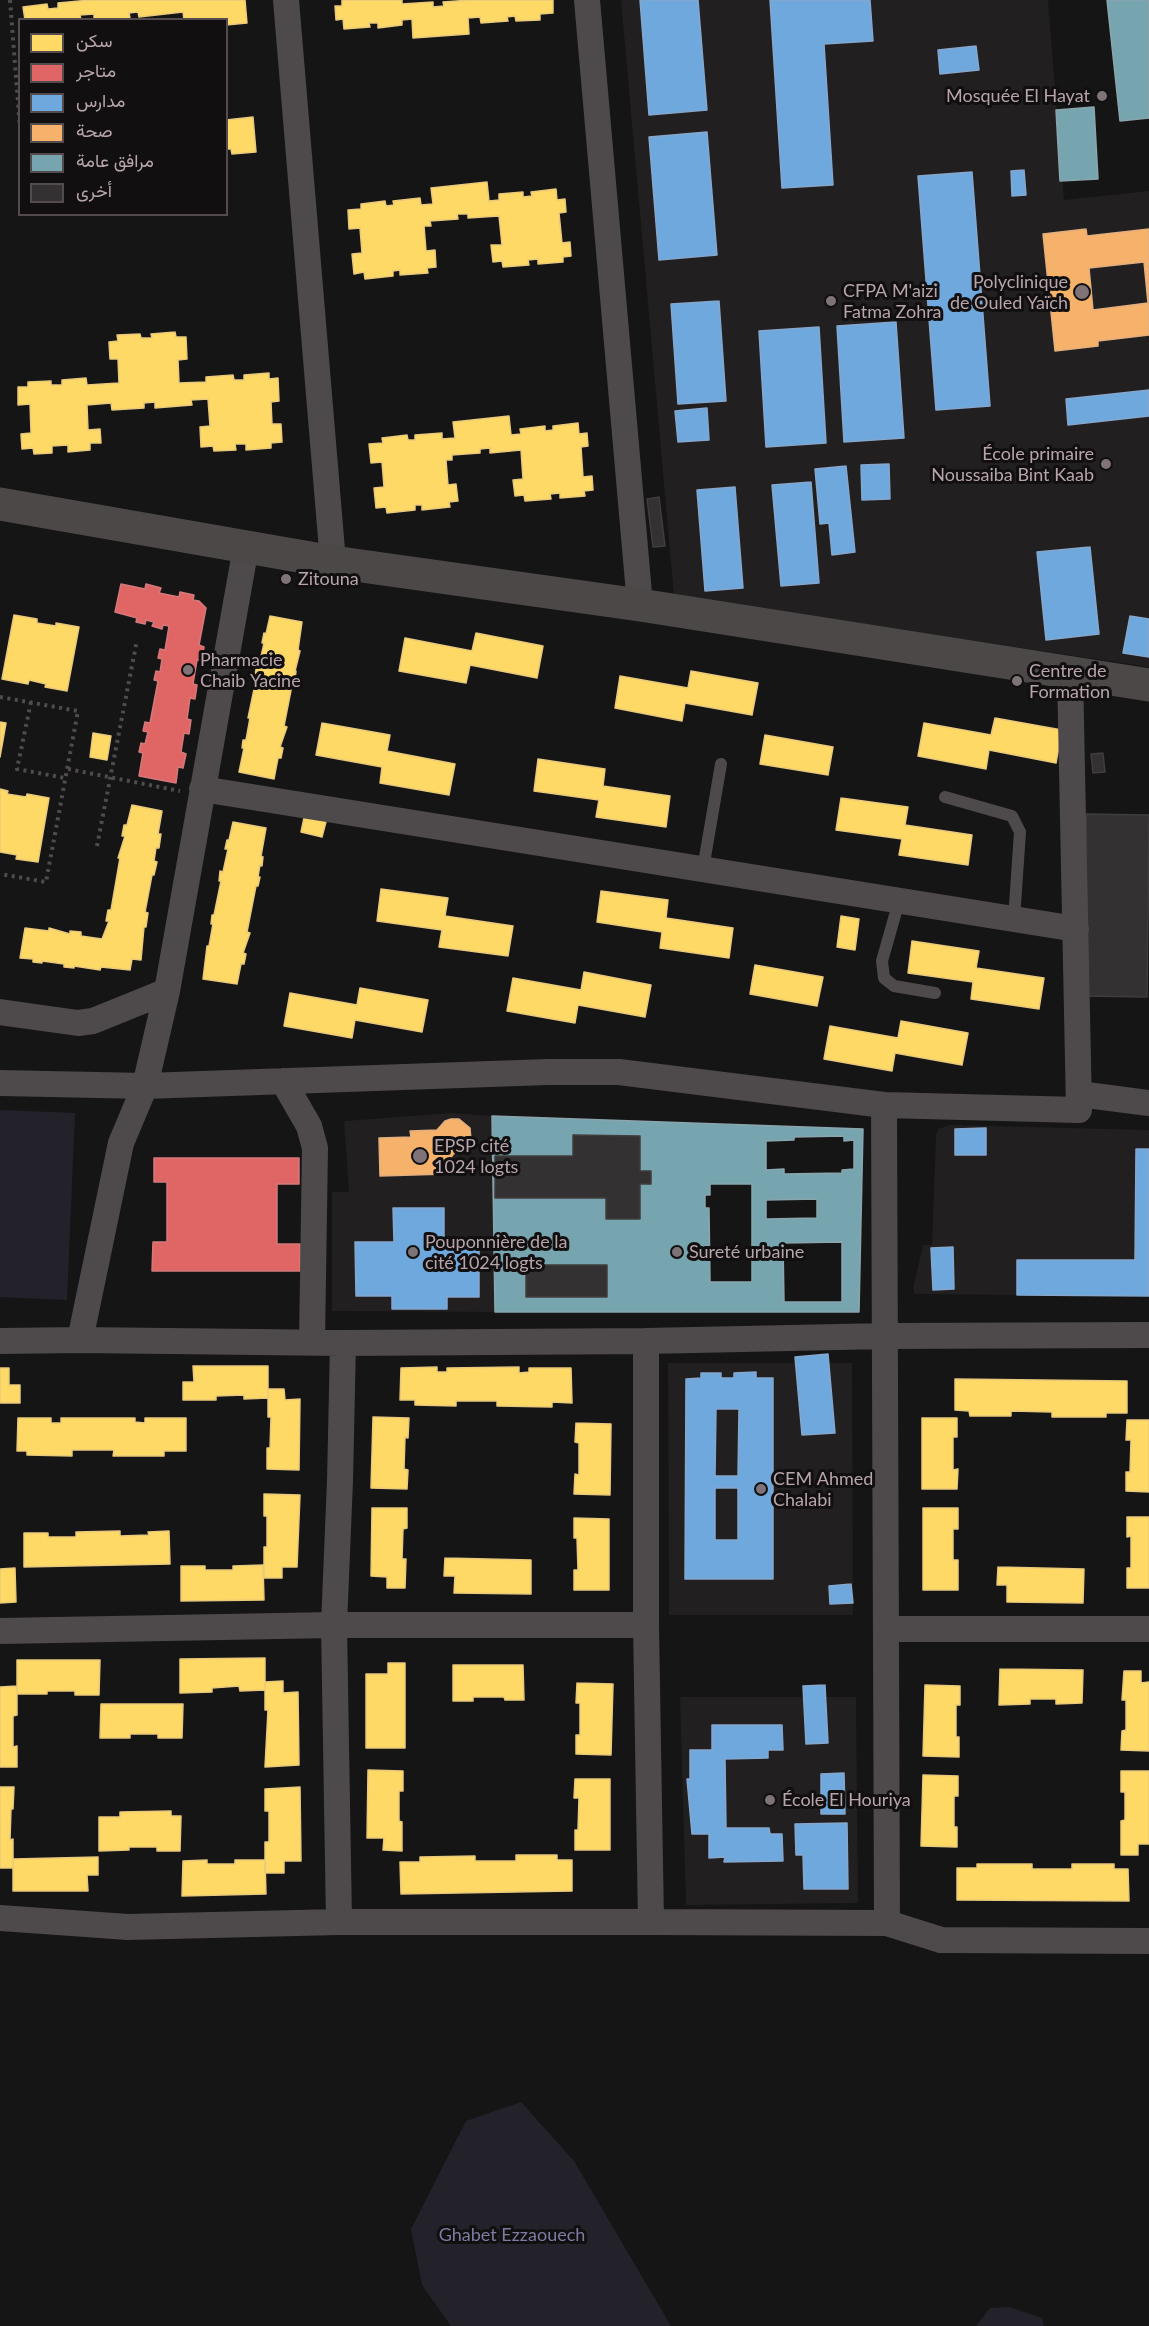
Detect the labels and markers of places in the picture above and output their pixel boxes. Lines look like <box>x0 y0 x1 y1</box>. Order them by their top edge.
place label: Mosquée El Hayat <box>946 85 1090 107</box>
marker: Mosquée El Hayat <box>1095 89 1109 103</box>
place label: Polyclinique de Ouled Yaïch <box>950 271 1068 314</box>
place label: CFPA M'aizi Fatma Zohra <box>843 280 942 322</box>
marker: Polyclinique de Ouled Yaïch <box>1073 283 1091 301</box>
marker: CFPA M'aizi Fatma Zohra <box>824 294 838 308</box>
place label: École primaire Noussaiba Bint Kaab <box>931 443 1094 486</box>
marker: École primaire Noussaiba Bint Kaab <box>1099 457 1113 471</box>
place label: Zitouna <box>298 568 359 590</box>
marker: Zitouna <box>279 572 293 586</box>
place label: Pharmacie Chaib Yacine <box>200 649 301 692</box>
place label: Centre de Formation <box>1029 660 1110 702</box>
marker: Pharmacie Chaib Yacine <box>181 663 195 677</box>
marker: Centre de Formation <box>1010 674 1024 688</box>
place label: EPSP cité 1024 logts <box>434 1135 518 1178</box>
marker: EPSP cité 1024 logts <box>411 1147 429 1165</box>
place label: Pouponnière de la cité 1024 logts <box>425 1231 567 1274</box>
place label: Sureté urbaine <box>689 1241 804 1263</box>
marker: Pouponnière de la cité 1024 logts <box>406 1245 420 1259</box>
marker: Sureté urbaine <box>670 1245 684 1259</box>
place label: CEM Ahmed Chalabi <box>773 1468 873 1510</box>
marker: CEM Ahmed Chalabi <box>754 1482 768 1496</box>
place label: École El Houriya <box>782 1789 911 1811</box>
marker: École El Houriya <box>763 1793 777 1807</box>

